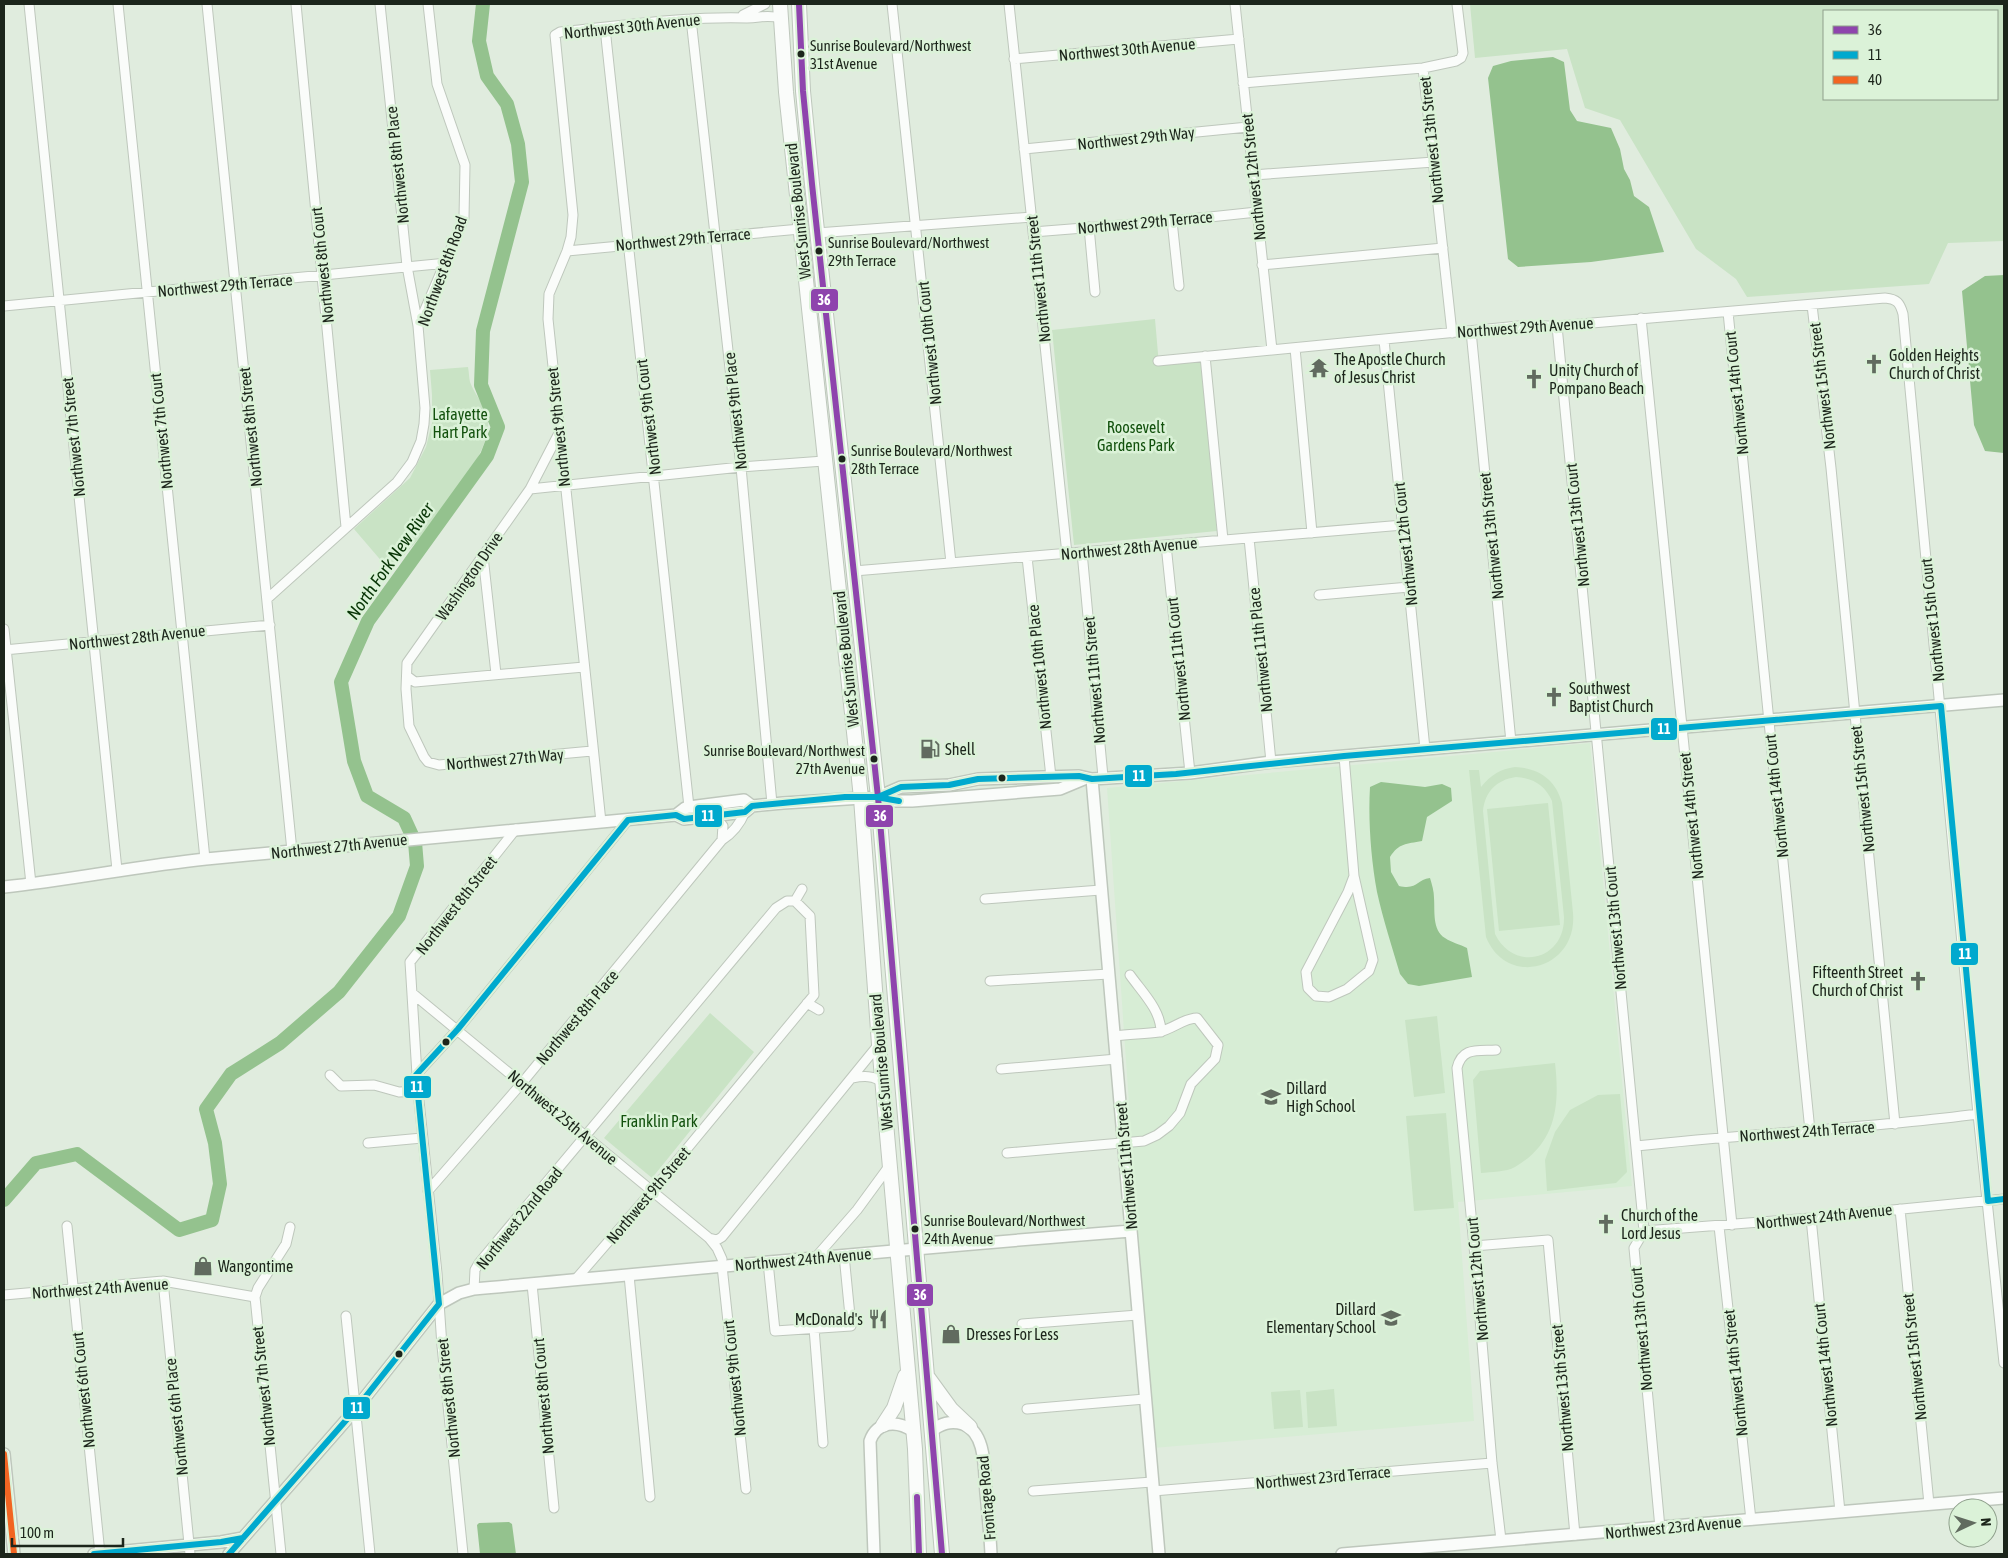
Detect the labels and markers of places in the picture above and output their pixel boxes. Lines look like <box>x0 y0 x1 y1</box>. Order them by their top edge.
place label: Sunrise Boulevard/Northwest 31st Avenue <box>810 37 971 72</box>
marker: Sunrise Boulevard/Northwest 31st Avenue <box>796 49 806 59</box>
place label: Sunrise Boulevard/Northwest 29th Terrace <box>828 234 989 269</box>
marker: Sunrise Boulevard/Northwest 29th Terrace <box>814 246 824 256</box>
place label: Golden Heights Church of Christ <box>1889 346 1980 382</box>
place label: The Apostle Church of Jesus Christ <box>1334 350 1446 386</box>
church icon: Golden Heights Church of Christ <box>1863 353 1885 375</box>
temple icon: The Apostle Church of Jesus Christ <box>1308 357 1330 379</box>
place label: Unity Church of Pompano Beach <box>1549 361 1644 398</box>
church icon: Unity Church of Pompano Beach <box>1523 368 1545 390</box>
place label: Sunrise Boulevard/Northwest 28th Terrace <box>851 442 1012 477</box>
marker: Sunrise Boulevard/Northwest 28th Terrace <box>837 454 847 464</box>
place label: Southwest Baptist Church <box>1569 679 1653 716</box>
church icon: Southwest Baptist Church <box>1543 686 1565 708</box>
fuel station icon: Shell <box>919 738 941 760</box>
place label: Shell <box>945 740 976 758</box>
place label: Sunrise Boulevard/Northwest 27th Avenue <box>704 742 865 777</box>
marker: Sunrise Boulevard/Northwest 27th Avenue <box>869 754 879 764</box>
unlabelled marker <box>997 773 1007 783</box>
place label: Fifteenth Street Church of Christ <box>1812 963 1903 999</box>
church icon: Fifteenth Street Church of Christ <box>1907 970 1929 992</box>
unlabelled marker <box>441 1037 451 1047</box>
place label: Dillard High School <box>1286 1079 1356 1116</box>
school or university icon: Dillard High School <box>1260 1086 1282 1108</box>
place label: Church of the Lord Jesus <box>1621 1206 1698 1242</box>
place label: Sunrise Boulevard/Northwest 24th Avenue <box>924 1212 1085 1247</box>
church icon: Church of the Lord Jesus <box>1595 1213 1617 1235</box>
marker: Sunrise Boulevard/Northwest 24th Avenue <box>910 1224 920 1234</box>
shop icon: Wangontime <box>192 1255 214 1277</box>
place label: Wangontime <box>218 1257 293 1276</box>
place label: Dillard Elementary School <box>1266 1300 1377 1337</box>
school or university icon: Dillard Elementary School <box>1380 1307 1402 1329</box>
restaurant icon: McDonald's <box>867 1308 889 1330</box>
place label: McDonald's <box>795 1310 863 1328</box>
shop icon: Dresses For Less <box>940 1323 962 1345</box>
place label: Dresses For Less <box>966 1325 1059 1343</box>
unlabelled marker <box>394 1349 404 1359</box>

